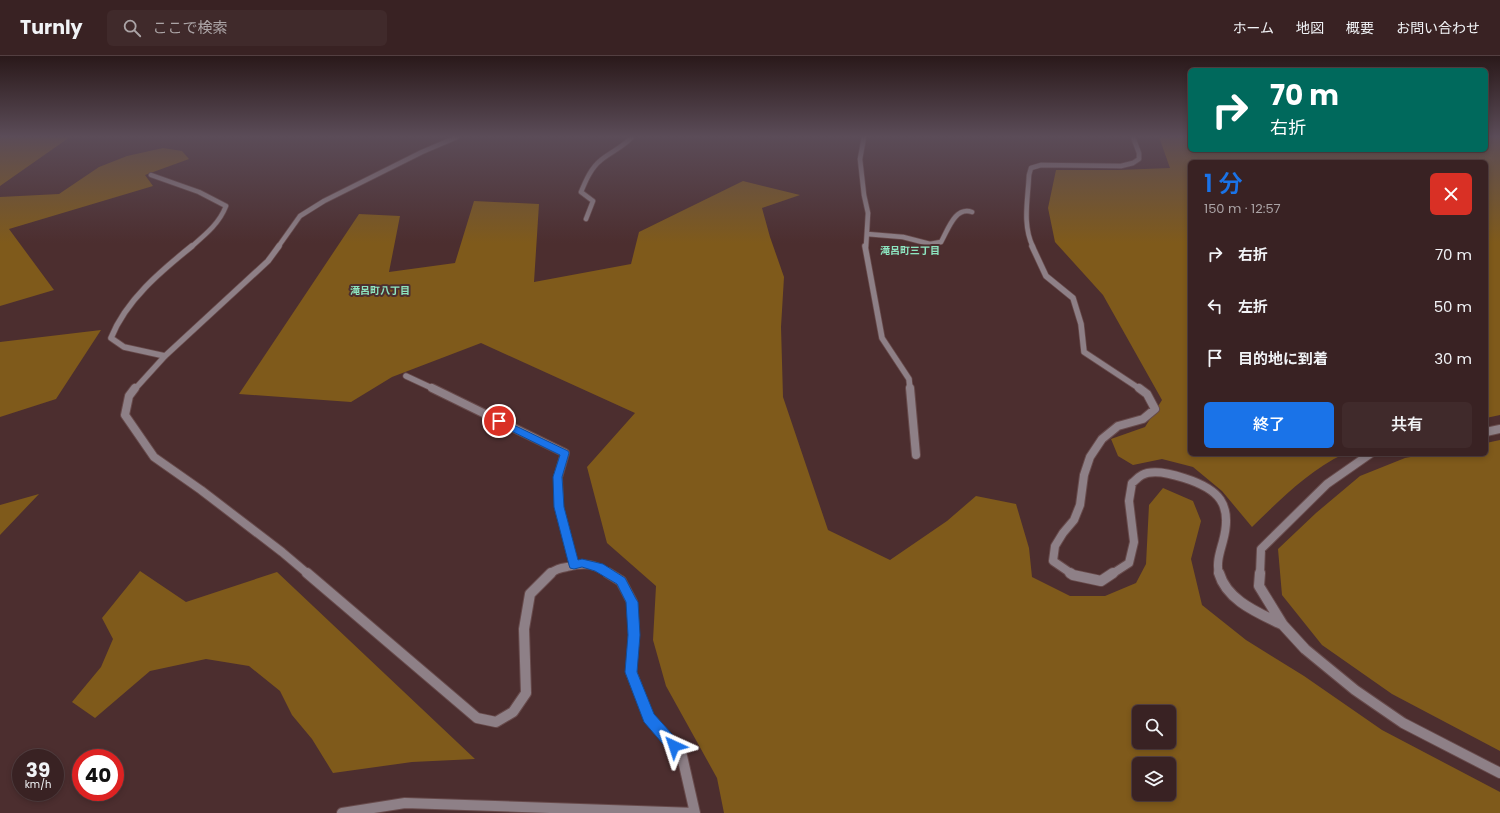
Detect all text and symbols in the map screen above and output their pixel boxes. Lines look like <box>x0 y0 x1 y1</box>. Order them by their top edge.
search box <box>107 10 387 46</box>
text: Turnly <box>20 14 83 41</box>
icon: search <box>121 17 143 39</box>
text: ここで検索 <box>153 17 228 38</box>
text: ホーム <box>1232 18 1274 38</box>
text: 地図 <box>1296 18 1324 38</box>
text: 概要 <box>1346 18 1374 38</box>
text: お問い合わせ <box>1396 18 1480 38</box>
text: 70 m <box>1270 76 1339 115</box>
icon: right <box>1204 84 1256 136</box>
text: 右折 <box>1270 115 1306 140</box>
text: 1 分 <box>1204 167 1242 200</box>
button: close <box>1430 173 1472 215</box>
text: 150 m · 12:57 <box>1204 199 1281 218</box>
district label: 滝呂町三丁目 <box>880 243 940 258</box>
icon: right <box>1204 243 1226 265</box>
text: 右折 <box>1238 244 1268 265</box>
text: 70 m <box>1435 244 1472 265</box>
district label: 滝呂町八丁目 <box>350 283 410 298</box>
icon: left <box>1204 295 1226 317</box>
text: 左折 <box>1238 296 1268 317</box>
text: 50 m <box>1434 296 1472 317</box>
icon: arrive <box>1204 347 1226 369</box>
text: 目的地に到着 <box>1238 348 1328 369</box>
text: 30 m <box>1434 348 1472 369</box>
button: 終了 <box>1204 402 1334 448</box>
button: 共有 <box>1342 402 1472 448</box>
pin <box>482 404 516 438</box>
icon: arrive <box>488 410 510 432</box>
map controls <box>1132 705 1176 801</box>
button: search <box>1132 705 1176 749</box>
position arrow <box>653 725 695 767</box>
speed limit sign: 40 <box>72 749 124 801</box>
text: 39 <box>26 756 50 784</box>
button: layers <box>1132 757 1176 801</box>
text: km/h <box>25 777 51 792</box>

